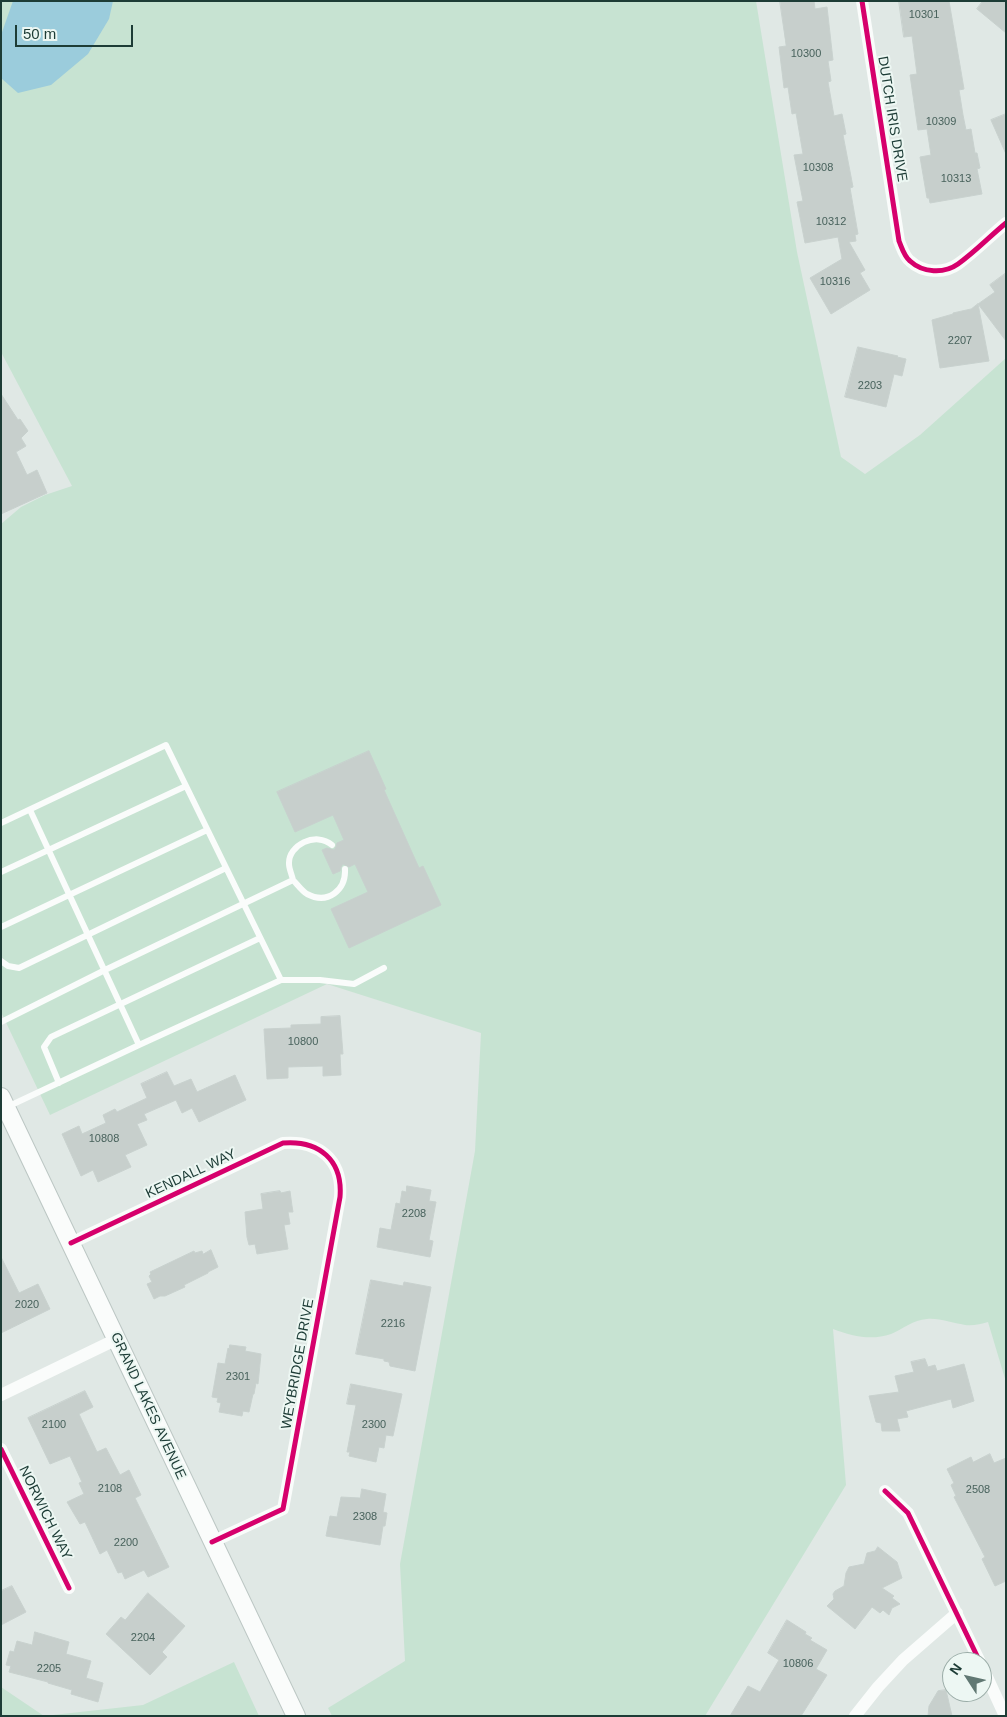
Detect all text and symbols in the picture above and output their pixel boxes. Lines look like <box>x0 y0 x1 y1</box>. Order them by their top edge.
house number: 10301 <box>909 8 939 22</box>
scale bar <box>18 15 135 47</box>
text: 50 m <box>23 25 56 42</box>
house number: 10300 <box>791 47 821 61</box>
street label: DUTCH IRIS DRIVE <box>874 55 910 183</box>
house number: 10309 <box>926 115 956 129</box>
house number: 10308 <box>803 161 833 175</box>
house number: 10313 <box>941 172 971 186</box>
house number: 10312 <box>816 215 846 229</box>
house number: 10316 <box>820 275 850 289</box>
house number: 2207 <box>948 334 972 348</box>
house number: 2203 <box>858 379 882 393</box>
house number: 10800 <box>288 1035 318 1049</box>
house number: 10808 <box>89 1132 119 1146</box>
street label: KENDALL WAY <box>143 1146 239 1202</box>
house number: 2208 <box>402 1207 426 1221</box>
street label: WEYBRIDGE DRIVE <box>278 1297 318 1431</box>
house number: 2020 <box>15 1298 39 1312</box>
house number: 2216 <box>381 1317 405 1331</box>
street label: GRAND LAKES AVENUE <box>107 1330 189 1482</box>
house number: 2301 <box>226 1370 250 1384</box>
house number: 2100 <box>42 1418 66 1432</box>
house number: 2300 <box>362 1418 386 1432</box>
street label: NORWICH WAY <box>15 1463 75 1563</box>
house number: 2108 <box>98 1482 122 1496</box>
house number: 2508 <box>966 1483 990 1497</box>
house number: 2308 <box>353 1510 377 1524</box>
house number: 2200 <box>114 1536 138 1550</box>
house number: 2204 <box>131 1631 155 1645</box>
north arrow <box>942 1652 992 1702</box>
house number: 10806 <box>783 1657 813 1671</box>
text: N <box>946 1660 965 1678</box>
house number: 2205 <box>37 1662 61 1676</box>

